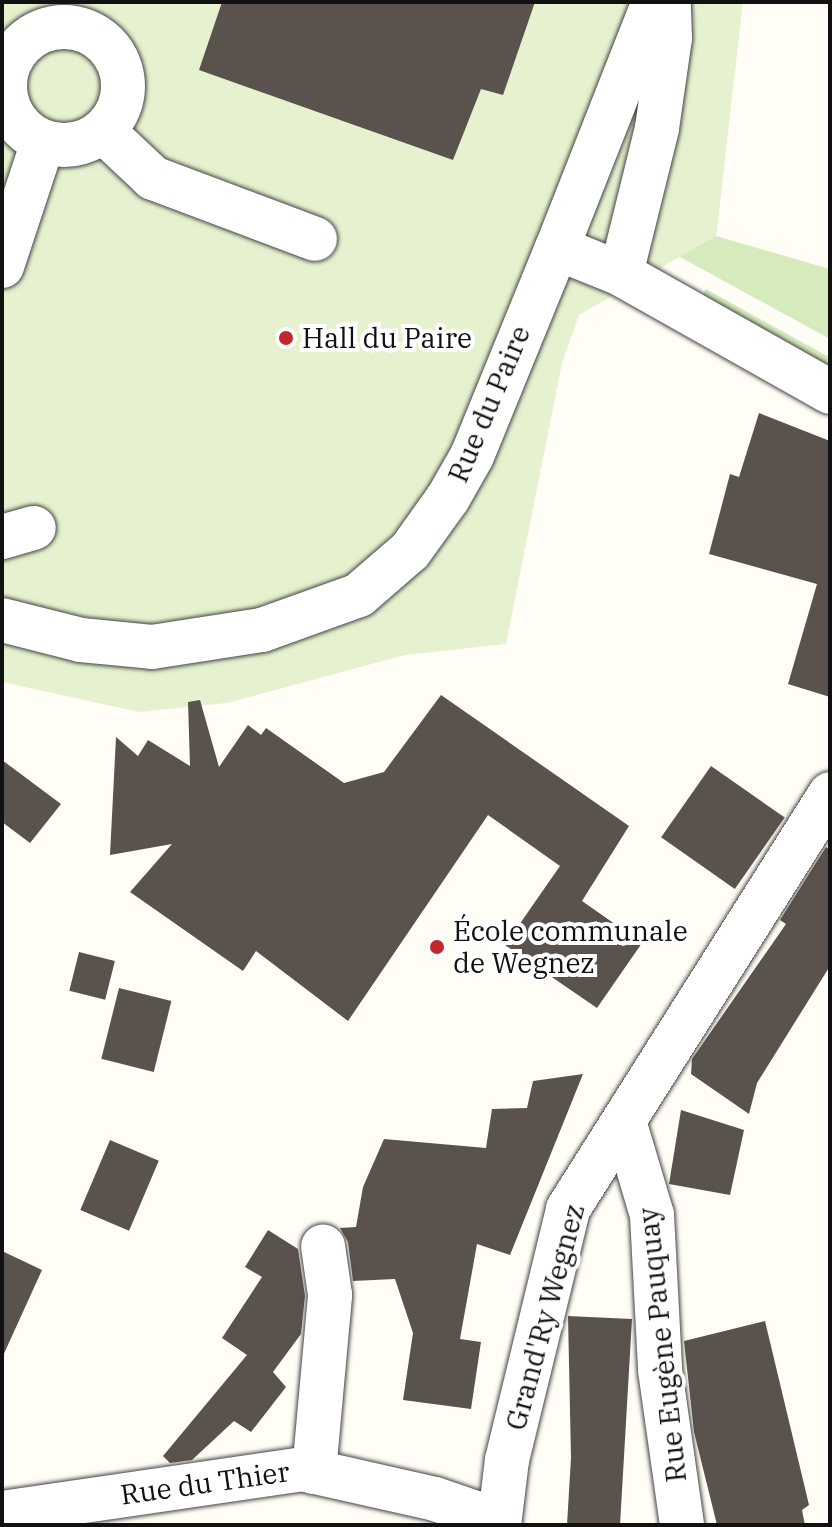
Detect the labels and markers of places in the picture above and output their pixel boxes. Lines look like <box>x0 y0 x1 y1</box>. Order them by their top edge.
place label: Hall du Paire <box>302 321 472 355</box>
marker: Hall du Paire <box>277 329 295 347</box>
place label: École communale de Wegnez <box>453 914 688 980</box>
marker: École communale de Wegnez <box>428 938 446 956</box>

